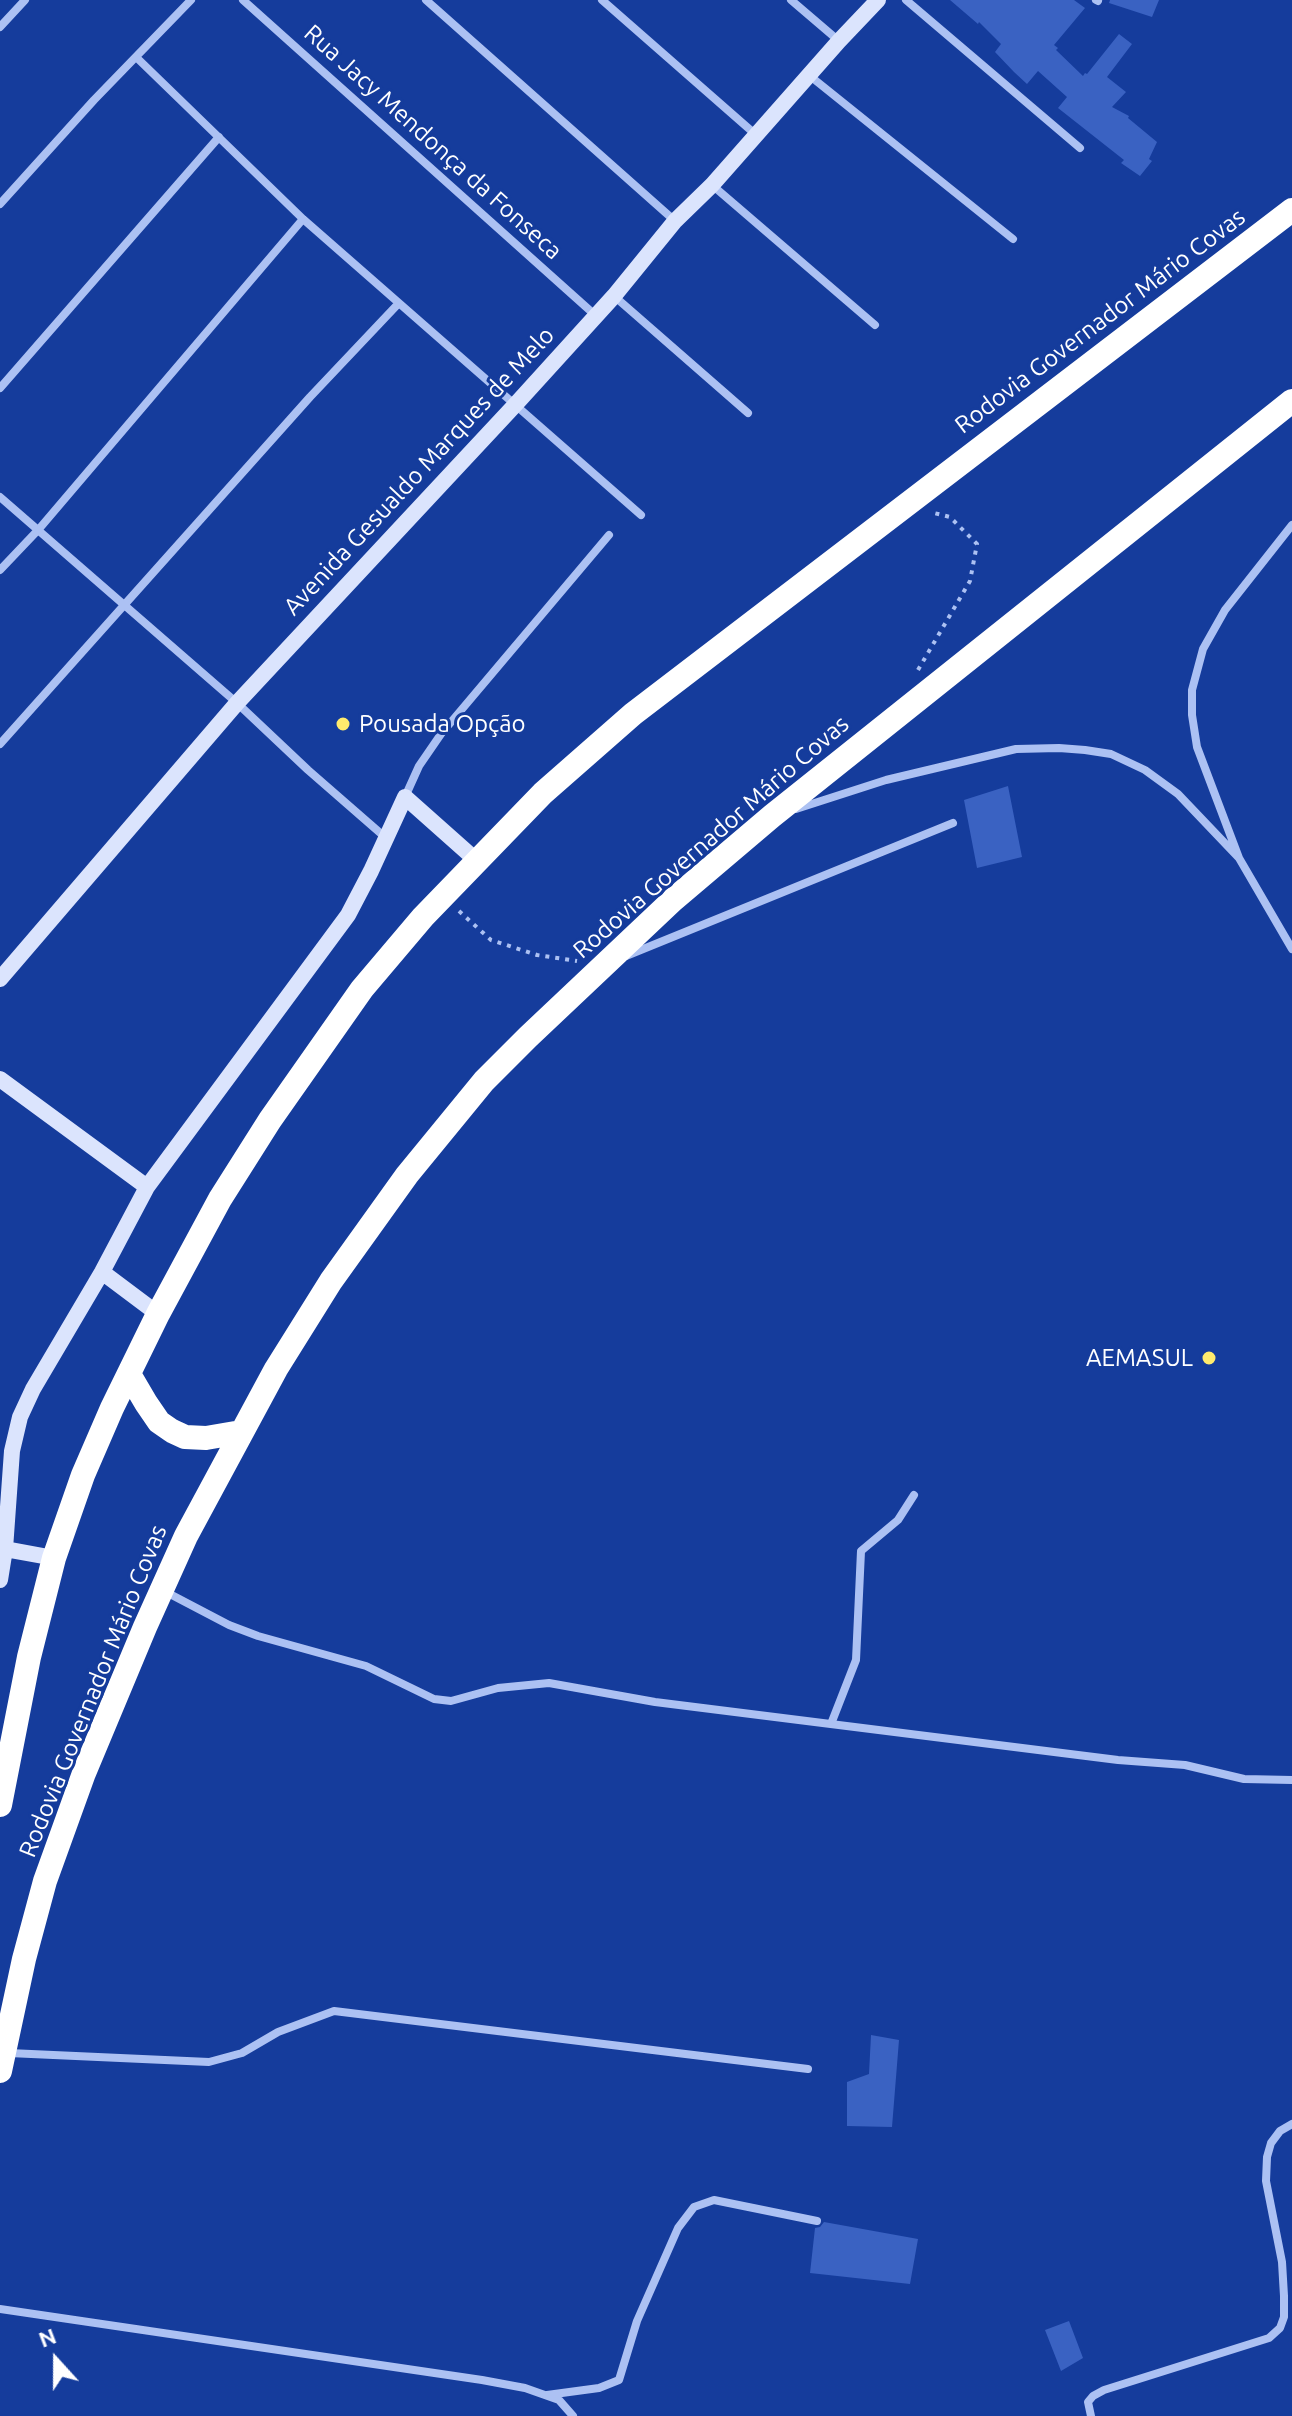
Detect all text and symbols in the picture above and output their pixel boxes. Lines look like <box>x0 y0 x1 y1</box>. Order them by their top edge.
street label: Rua Jacy Mendonça da Fonseca <box>298 19 568 265</box>
street label: Rodovia Governador Mário Covas <box>949 202 1251 440</box>
street label: Avenida Gesualdo Marques de Melo <box>278 321 560 621</box>
street label: Rodovia Governador Mário Covas <box>567 709 855 965</box>
place label: Pousada Opção <box>359 710 526 738</box>
marker: Pousada Opção <box>334 715 352 733</box>
place label: AEMASUL <box>1086 1344 1193 1372</box>
marker: AEMASUL <box>1200 1349 1218 1367</box>
street label: Rodovia Governador Mário Covas <box>13 1521 173 1861</box>
north arrow <box>16 2320 96 2400</box>
text: N <box>35 2323 59 2352</box>

